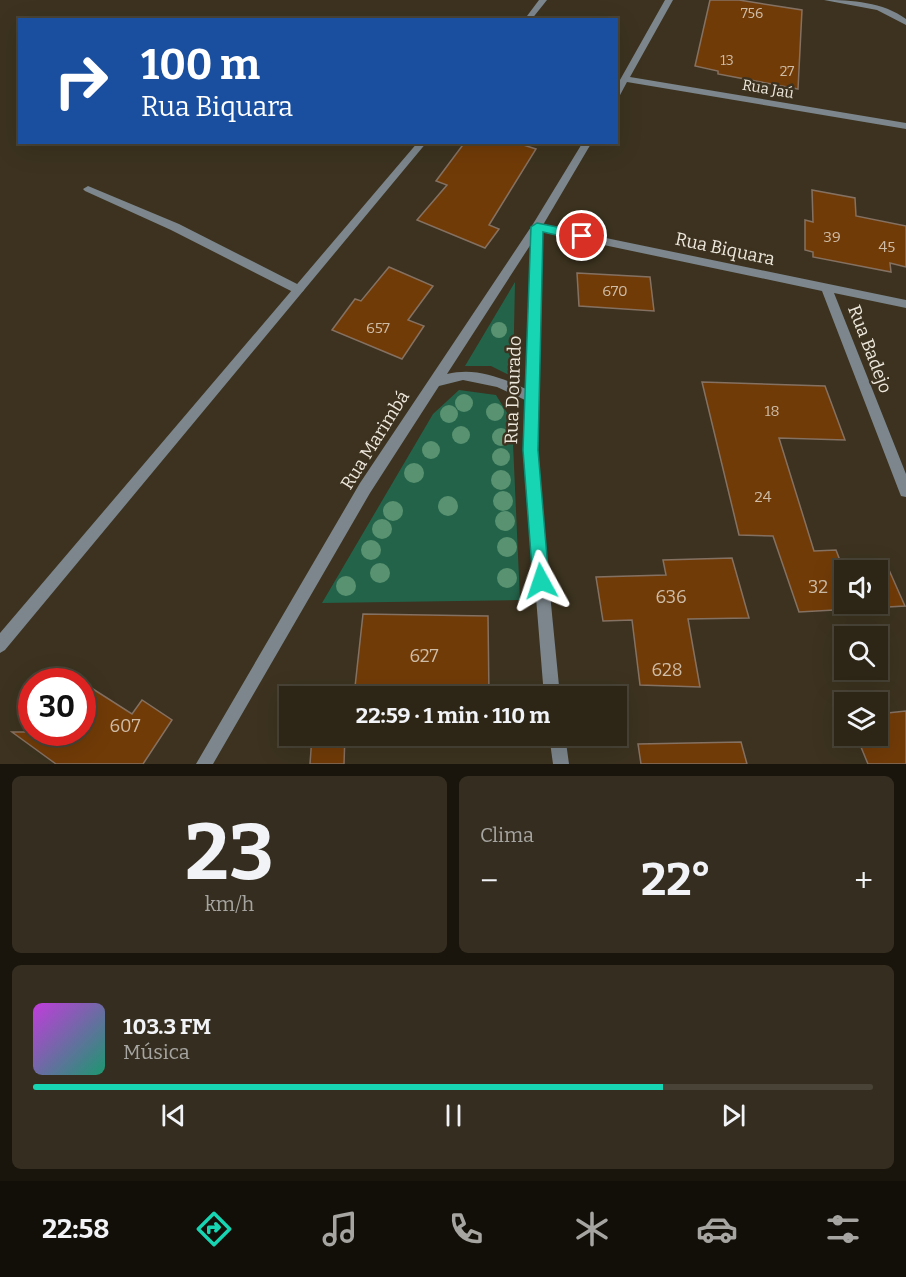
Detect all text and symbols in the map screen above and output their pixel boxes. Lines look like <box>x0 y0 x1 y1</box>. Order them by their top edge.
house number: 756 <box>741 5 763 22</box>
text: 100 m <box>141 40 260 90</box>
icon: right <box>42 42 120 120</box>
house number: 13 <box>720 52 734 69</box>
house number: 27 <box>780 63 794 80</box>
street label: Rua Jaú <box>741 76 795 102</box>
text: Rua Biquara <box>141 91 293 123</box>
pin <box>556 210 607 261</box>
icon: arrive <box>565 219 598 252</box>
street label: Rua Biquara <box>673 228 777 270</box>
house number: 39 <box>823 228 841 246</box>
house number: 45 <box>879 238 895 256</box>
house number: 670 <box>602 282 628 300</box>
street label: Rua Badejo <box>843 302 897 396</box>
house number: 657 <box>366 319 390 337</box>
street label: Rua Dourado <box>500 335 526 445</box>
street label: Rua Marimbá <box>336 386 414 493</box>
house number: 18 <box>764 402 780 420</box>
house number: 24 <box>755 488 772 506</box>
position arrow <box>509 549 573 613</box>
map controls <box>834 560 888 746</box>
button: sound <box>834 560 888 614</box>
house number: 32 <box>808 576 828 598</box>
house number: 636 <box>655 586 687 608</box>
button: search <box>834 626 888 680</box>
house number: 627 <box>409 645 439 667</box>
house number: 628 <box>652 659 683 681</box>
speed limit sign: 30 <box>18 668 96 746</box>
button: layers <box>834 692 888 746</box>
text: 22:59 · 1 min · 110 m <box>356 702 550 729</box>
house number: 607 <box>109 715 141 737</box>
text: 23 <box>185 806 274 900</box>
text: Clima <box>480 823 534 847</box>
text: 22° <box>641 853 711 907</box>
text: − <box>480 861 498 901</box>
text: + <box>854 861 873 901</box>
text: km/h <box>205 892 254 916</box>
text: 103.3 FM <box>123 1013 211 1040</box>
text: Música <box>123 1040 190 1064</box>
icon: previous <box>157 1099 190 1132</box>
icon: pause <box>437 1099 470 1132</box>
icon: next <box>717 1099 750 1132</box>
icon: directions <box>193 1208 235 1250</box>
icon: music <box>319 1208 361 1250</box>
icon: phone <box>445 1208 487 1250</box>
icon: climate <box>571 1208 613 1250</box>
icon: car <box>696 1208 738 1250</box>
icon: filters <box>822 1208 864 1250</box>
text: 22:58 <box>42 1213 110 1245</box>

